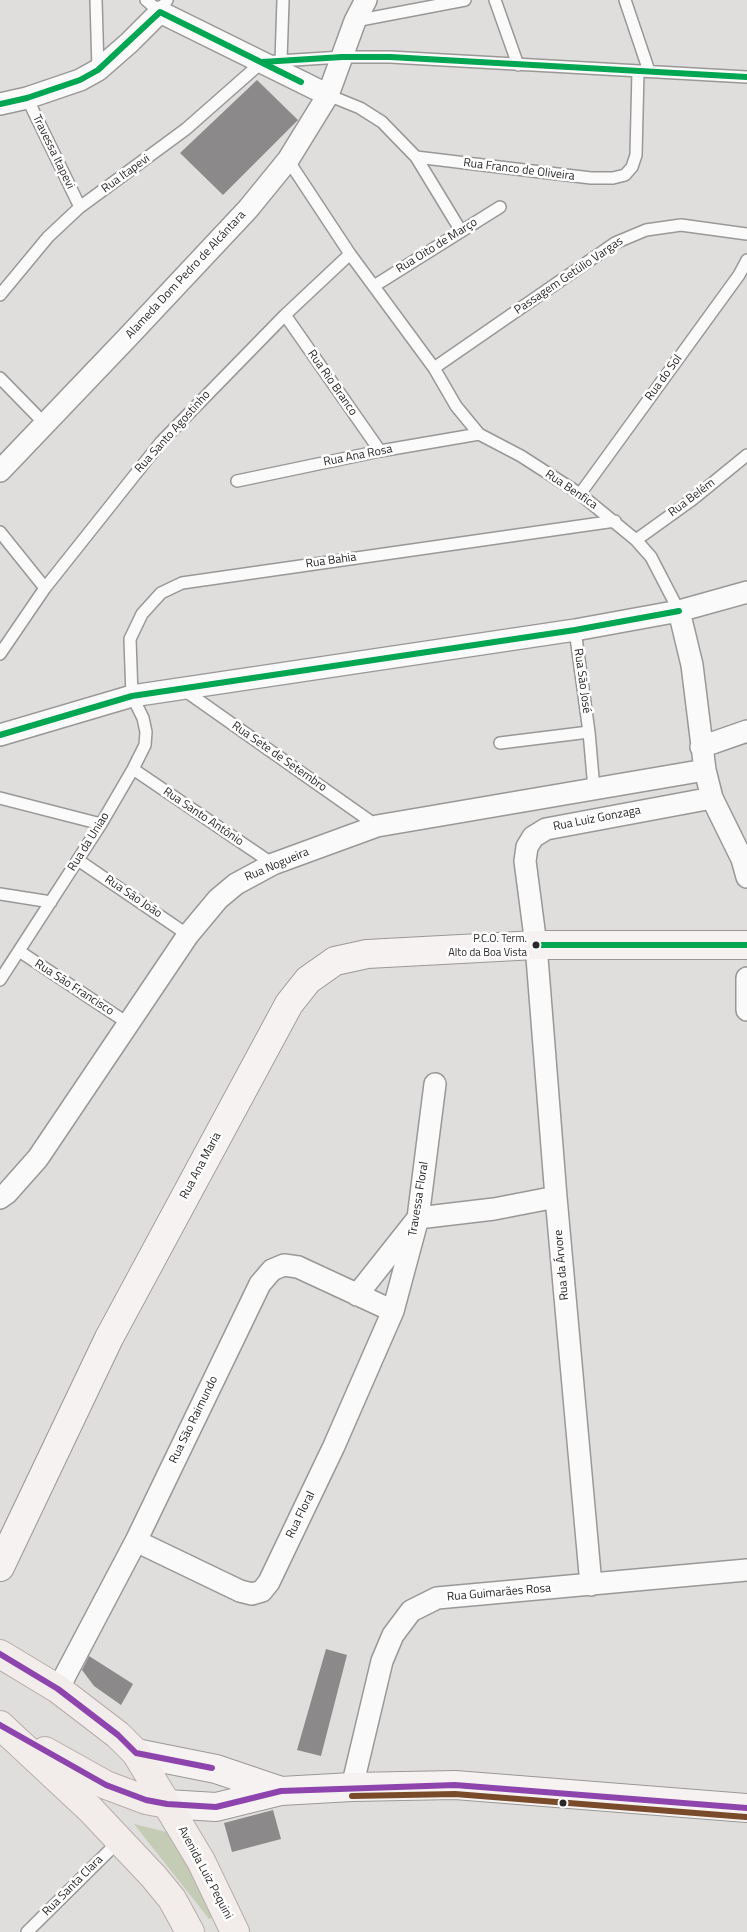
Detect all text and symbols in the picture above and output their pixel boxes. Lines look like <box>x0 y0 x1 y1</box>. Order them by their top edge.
street label: Travessa Itapevi <box>29 113 77 191</box>
street label: Rua Itapevi <box>99 152 153 196</box>
street label: Rua Franco de Oliveira <box>463 156 575 184</box>
street label: Alameda Dom Pedro de Alcântara <box>123 208 249 342</box>
street label: Rua Oito de Março <box>394 215 480 277</box>
street label: Passagem Getúlio Vargas <box>512 234 626 318</box>
street label: Rua Rio Branco <box>304 347 360 419</box>
street label: Rua do Sol <box>643 352 685 404</box>
street label: Rua Santo Agostinho <box>132 388 214 476</box>
street label: Rua Ana Rosa <box>322 442 394 470</box>
street label: Rua Benfica <box>542 467 600 513</box>
street label: Rua Belém <box>666 476 718 520</box>
street label: Rua Bahia <box>305 550 357 572</box>
street label: Rua São José <box>570 648 594 714</box>
street label: Rua Sete de Setembro <box>229 719 329 795</box>
street label: Rua Santo Antônio <box>160 785 246 849</box>
street label: Rua Luiz Gonzaga <box>552 803 642 835</box>
street label: Rua da Uniao <box>65 810 113 874</box>
street label: Rua Nogueira <box>243 845 311 885</box>
street label: Rua São João <box>102 873 164 921</box>
place label: P.C.O. Term. Alto da Boa Vista <box>448 932 527 958</box>
marker: P.C.O. Term. Alto da Boa Vista <box>531 940 541 950</box>
street label: Rua São Francisco <box>32 957 116 1019</box>
street label: Rua Ana Maria <box>177 1130 225 1202</box>
street label: Travessa Floral <box>406 1161 432 1237</box>
street label: Rua da Árvore <box>552 1229 572 1301</box>
street label: Rua São Raimundo <box>167 1374 221 1466</box>
street label: Rua Floral <box>283 1489 319 1541</box>
street label: Rua Guimarães Rosa <box>446 1581 552 1605</box>
unlabelled marker <box>558 1798 568 1808</box>
street label: Avenida Luiz Pequini <box>174 1824 236 1922</box>
street label: Rua Santa Clara <box>40 1853 106 1919</box>

